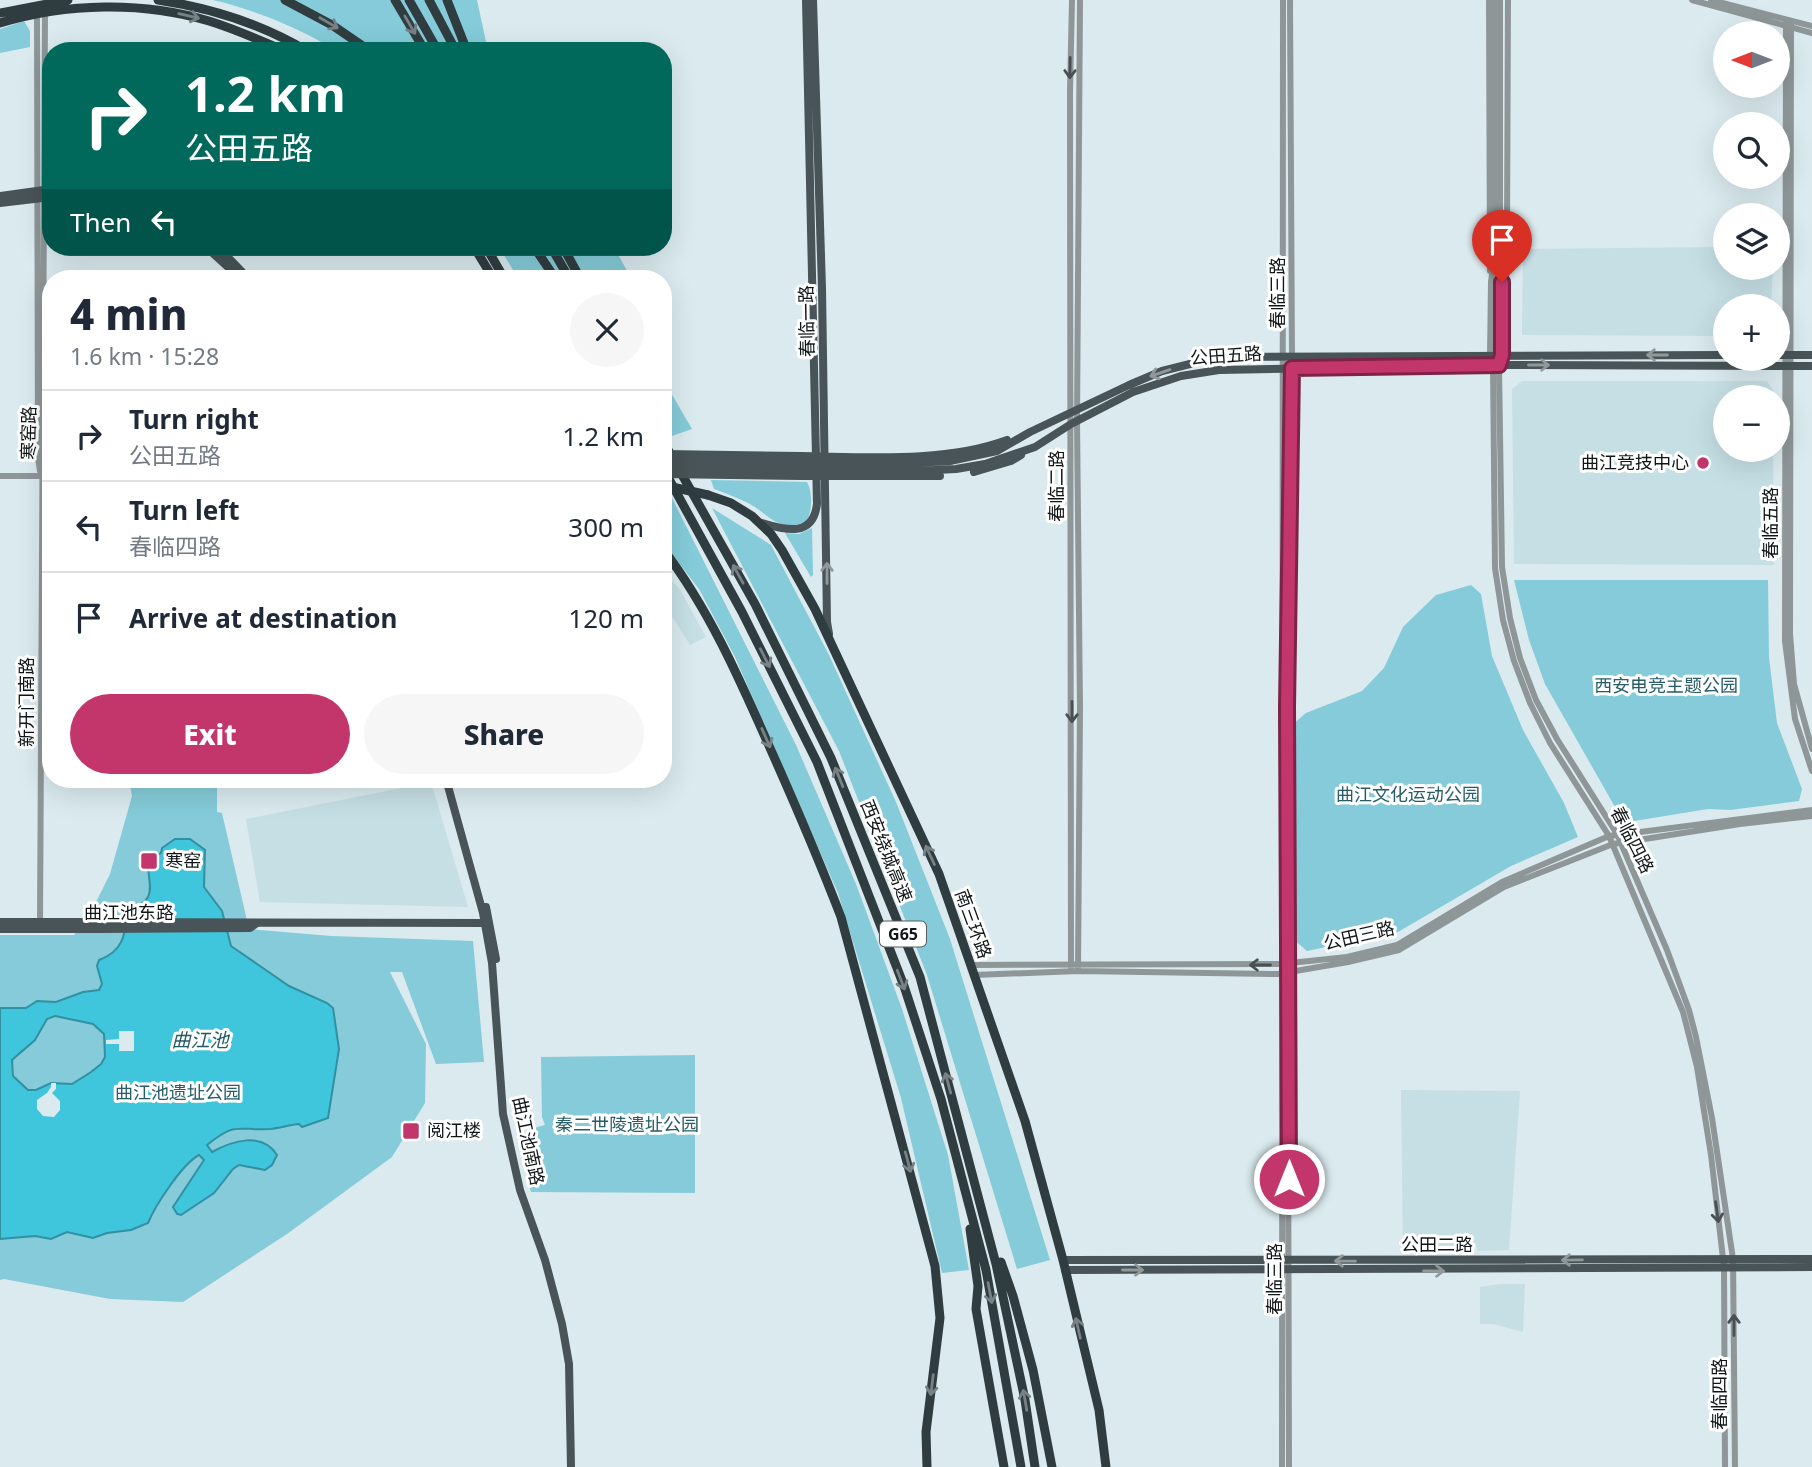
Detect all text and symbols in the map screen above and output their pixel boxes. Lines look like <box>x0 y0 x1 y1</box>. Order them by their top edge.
one-way arrow <box>177 10 199 23</box>
one-way arrow <box>403 15 417 35</box>
one-way arrow <box>318 16 338 30</box>
north arrow <box>1713 21 1790 98</box>
map controls <box>1713 21 1790 462</box>
one-way arrow <box>1064 56 1077 79</box>
text: 1.2 km <box>185 60 346 126</box>
icon: right <box>70 70 161 161</box>
button: search <box>1713 112 1790 189</box>
text: 公田五路 <box>185 126 313 169</box>
icon: left <box>145 203 183 241</box>
button: layers <box>1713 203 1790 280</box>
text: Then <box>70 204 131 240</box>
pin <box>1472 210 1532 282</box>
icon: arrive <box>1483 221 1521 259</box>
street label: 春临三路 <box>1265 257 1289 329</box>
text: 4 min <box>70 285 187 342</box>
street label: 春临一路 <box>793 285 819 357</box>
button: close <box>570 293 644 367</box>
button: + <box>1713 294 1790 371</box>
text: 1.6 km · 15:28 <box>70 340 219 372</box>
street label: 公田五路 <box>1189 341 1263 369</box>
one-way arrow <box>1646 348 1669 362</box>
one-way arrow <box>1528 358 1551 372</box>
one-way arrow <box>1149 368 1171 380</box>
button: − <box>1713 385 1790 462</box>
text: Turn right <box>129 401 259 437</box>
street label: 寒窑路 <box>16 406 40 460</box>
icon: right <box>70 417 108 455</box>
text: 1.2 km <box>562 418 644 454</box>
text: 公田五路 <box>129 439 221 471</box>
street label: 春临二路 <box>1044 450 1068 522</box>
place label: 曲江竞技中心 <box>1581 450 1689 474</box>
marker: 曲江竞技中心 <box>1695 455 1711 471</box>
street label: 春临五路 <box>1758 487 1782 559</box>
text: Turn left <box>129 492 240 528</box>
icon: left <box>70 508 108 546</box>
text: 300 m <box>568 509 644 545</box>
text: 春临四路 <box>129 530 221 562</box>
one-way arrow <box>820 562 834 585</box>
one-way arrow <box>731 564 745 584</box>
icon: arrive <box>70 599 108 637</box>
text: Arrive at destination <box>129 600 398 636</box>
text: 120 m <box>568 600 644 636</box>
one-way arrow <box>759 647 773 668</box>
street label: 新开门南路 <box>14 657 38 747</box>
park label: 西安电竞主题公园 <box>1594 673 1738 697</box>
button: Exit <box>70 694 350 774</box>
button: Share <box>364 694 644 774</box>
one-way arrow <box>1065 700 1079 723</box>
one-way arrow <box>760 727 773 749</box>
one-way arrow <box>831 767 844 789</box>
park label: 曲江文化运动公园 <box>1336 782 1480 806</box>
street label: 西安绕城高速 <box>856 796 918 905</box>
street label: 春临四路 <box>1606 802 1660 877</box>
one-way arrow <box>922 845 936 866</box>
place label: 寒窑 <box>165 848 201 872</box>
marker: 寒窑 <box>139 851 159 871</box>
street label: 南三环路 <box>950 886 998 962</box>
street label: 曲江池东路 <box>84 900 174 924</box>
street label: 公田三路 <box>1321 915 1397 955</box>
road number: G65 <box>880 922 926 946</box>
one-way arrow <box>1248 958 1271 971</box>
one-way arrow <box>896 969 908 991</box>
water label: 曲江池 <box>171 1027 230 1053</box>
one-way arrow <box>941 1072 954 1095</box>
park label: 曲江池遗址公园 <box>115 1080 241 1104</box>
street label: 曲江池南路 <box>508 1094 550 1187</box>
park label: 秦二世陵遗址公园 <box>555 1112 699 1136</box>
place label: 阅江楼 <box>427 1118 481 1142</box>
marker: 阅江楼 <box>401 1121 421 1141</box>
position arrow <box>1252 1142 1326 1216</box>
one-way arrow <box>902 1150 915 1173</box>
one-way arrow <box>1711 1200 1724 1223</box>
street label: 公田二路 <box>1401 1232 1473 1256</box>
street label: 春临三路 <box>1262 1243 1286 1315</box>
one-way arrow <box>1561 1253 1584 1267</box>
one-way arrow <box>1334 1254 1357 1268</box>
one-way arrow <box>1121 1263 1144 1277</box>
one-way arrow <box>1422 1264 1445 1278</box>
one-way arrow <box>984 1281 997 1304</box>
one-way arrow <box>1727 1314 1741 1337</box>
one-way arrow <box>1070 1317 1084 1340</box>
street label: 春临四路 <box>1707 1358 1731 1430</box>
one-way arrow <box>925 1373 938 1396</box>
one-way arrow <box>1017 1389 1031 1411</box>

